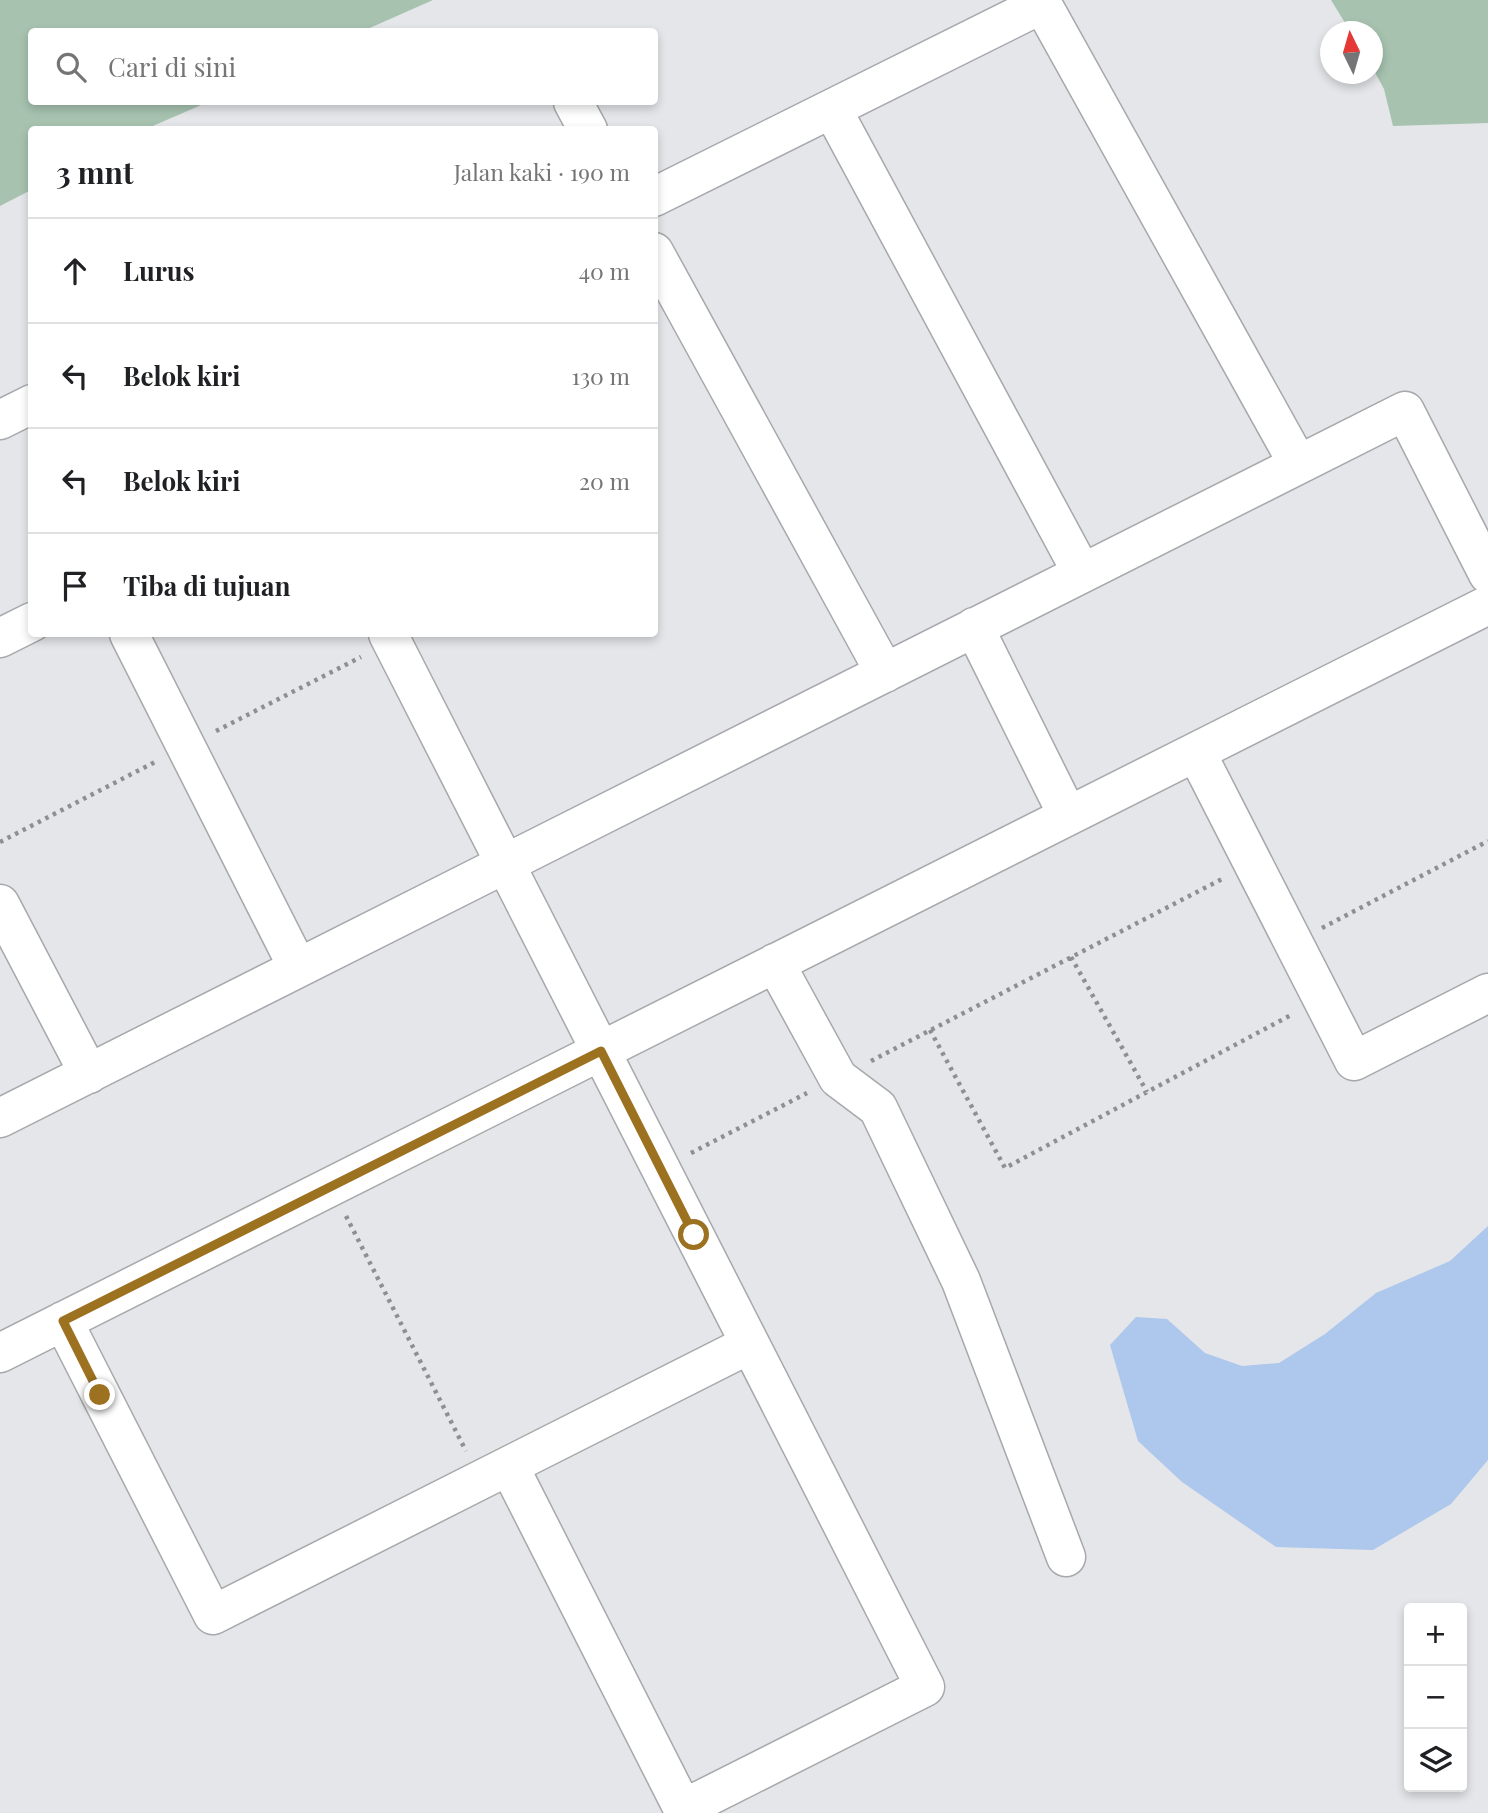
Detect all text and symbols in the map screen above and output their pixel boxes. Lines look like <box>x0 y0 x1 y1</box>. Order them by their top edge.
north arrow <box>1320 21 1383 84</box>
search box <box>28 28 658 105</box>
icon: search <box>52 48 90 86</box>
text: Cari di sini <box>108 49 236 84</box>
text: 3 mnt <box>56 152 134 192</box>
text: Jalan kaki · 190 m <box>454 156 630 187</box>
icon: ahead <box>56 252 94 290</box>
text: Lurus <box>123 253 195 288</box>
text: 40 m <box>579 255 630 286</box>
icon: left <box>56 357 94 395</box>
text: Belok kiri <box>123 358 240 393</box>
text: 130 m <box>572 360 630 391</box>
icon: left <box>56 462 94 500</box>
text: Belok kiri <box>123 463 240 498</box>
text: 20 m <box>579 465 630 496</box>
icon: arrive <box>56 567 94 605</box>
text: Tiba di tujuan <box>123 568 291 603</box>
route start <box>678 1219 709 1250</box>
route end <box>84 1379 115 1410</box>
map controls <box>1404 1603 1467 1792</box>
button: + <box>1404 1603 1467 1666</box>
button: − <box>1404 1666 1467 1729</box>
button: layers <box>1404 1729 1467 1792</box>

